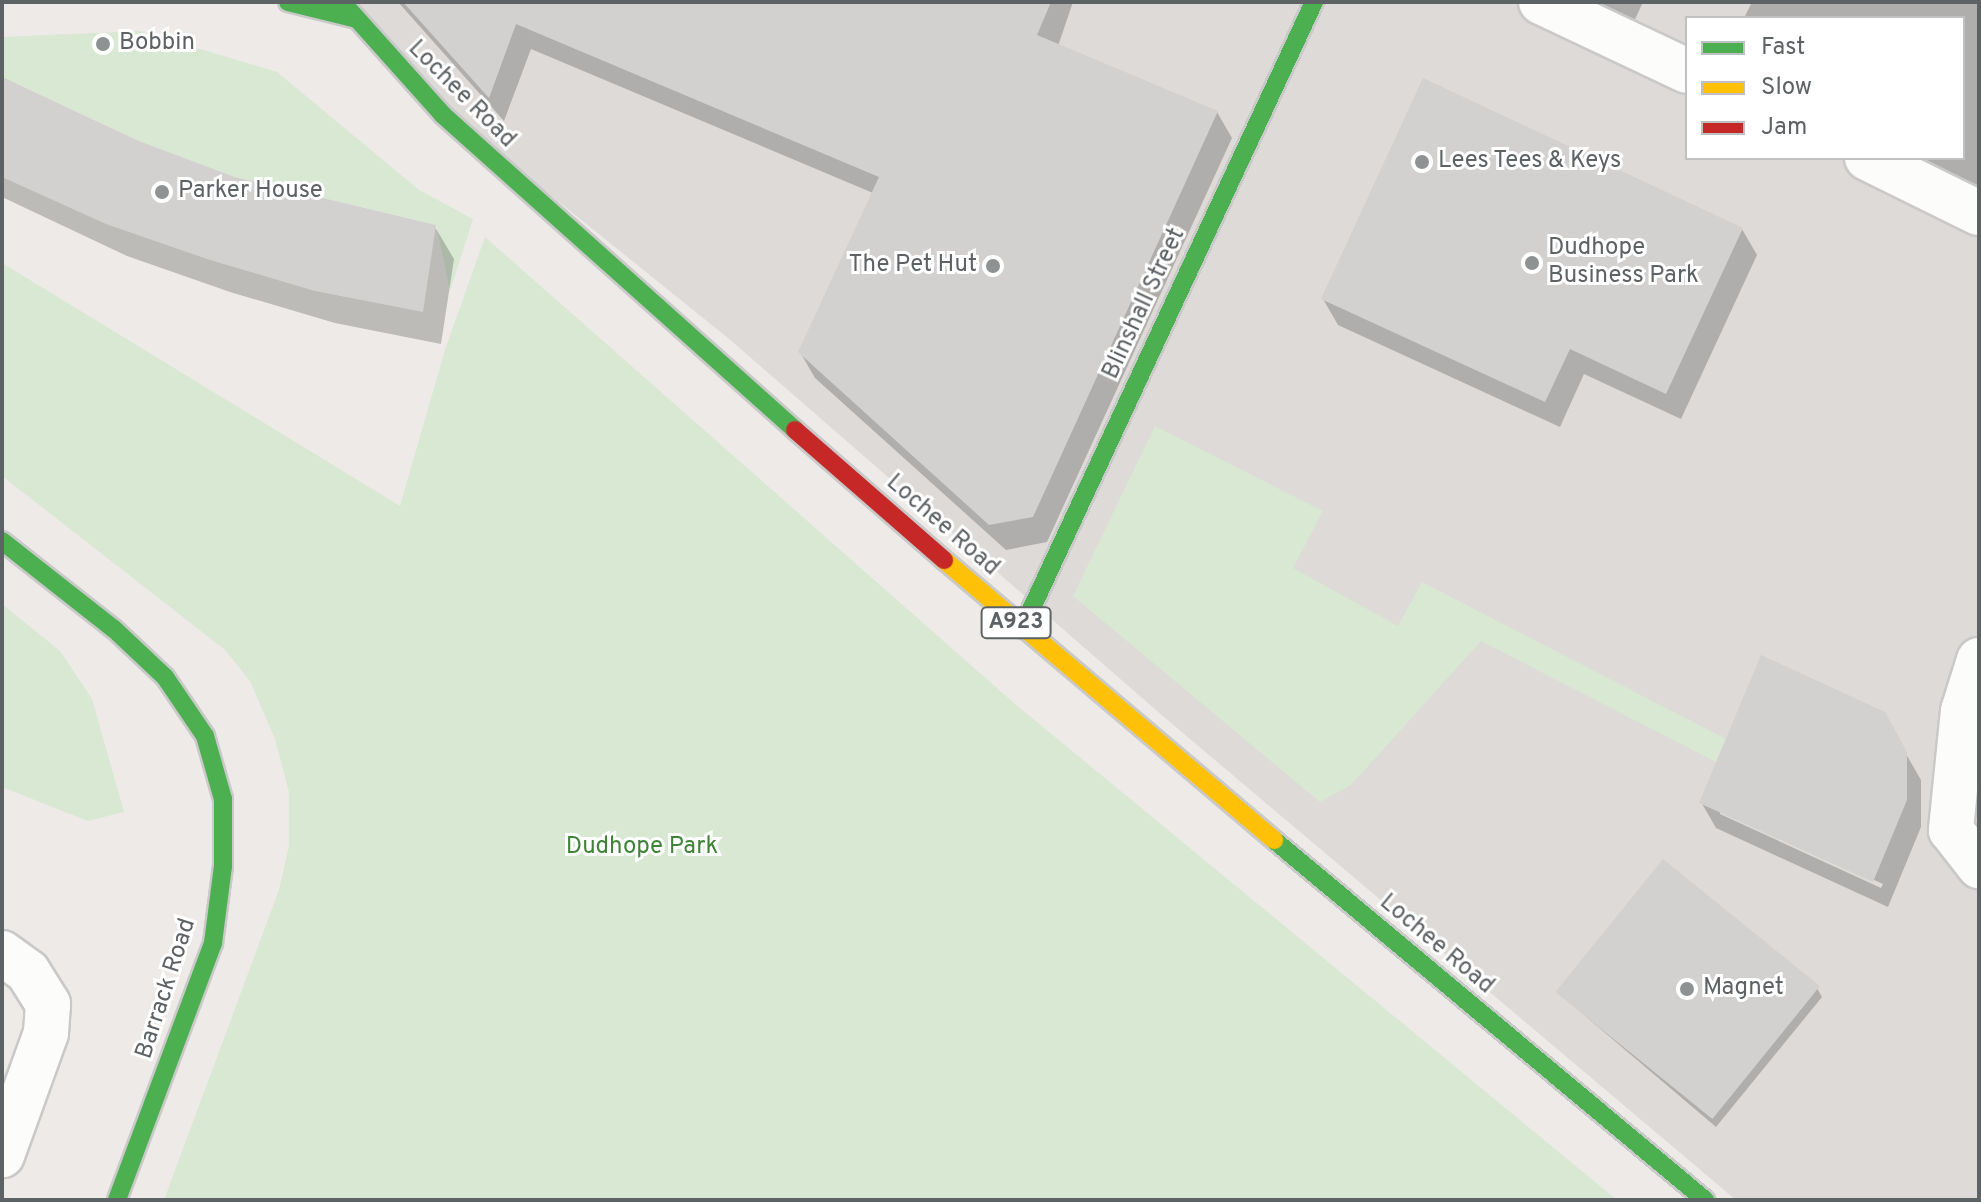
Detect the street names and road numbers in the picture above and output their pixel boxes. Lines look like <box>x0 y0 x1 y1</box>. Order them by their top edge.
street label: Lochee Road <box>401 35 521 155</box>
street label: Blinshall Street <box>1097 224 1193 384</box>
street label: Lochee Road <box>880 469 1004 583</box>
road number: A923 <box>980 605 1052 641</box>
street label: Lochee Road <box>1373 889 1499 1001</box>
street label: Barrack Road <box>131 915 203 1063</box>

